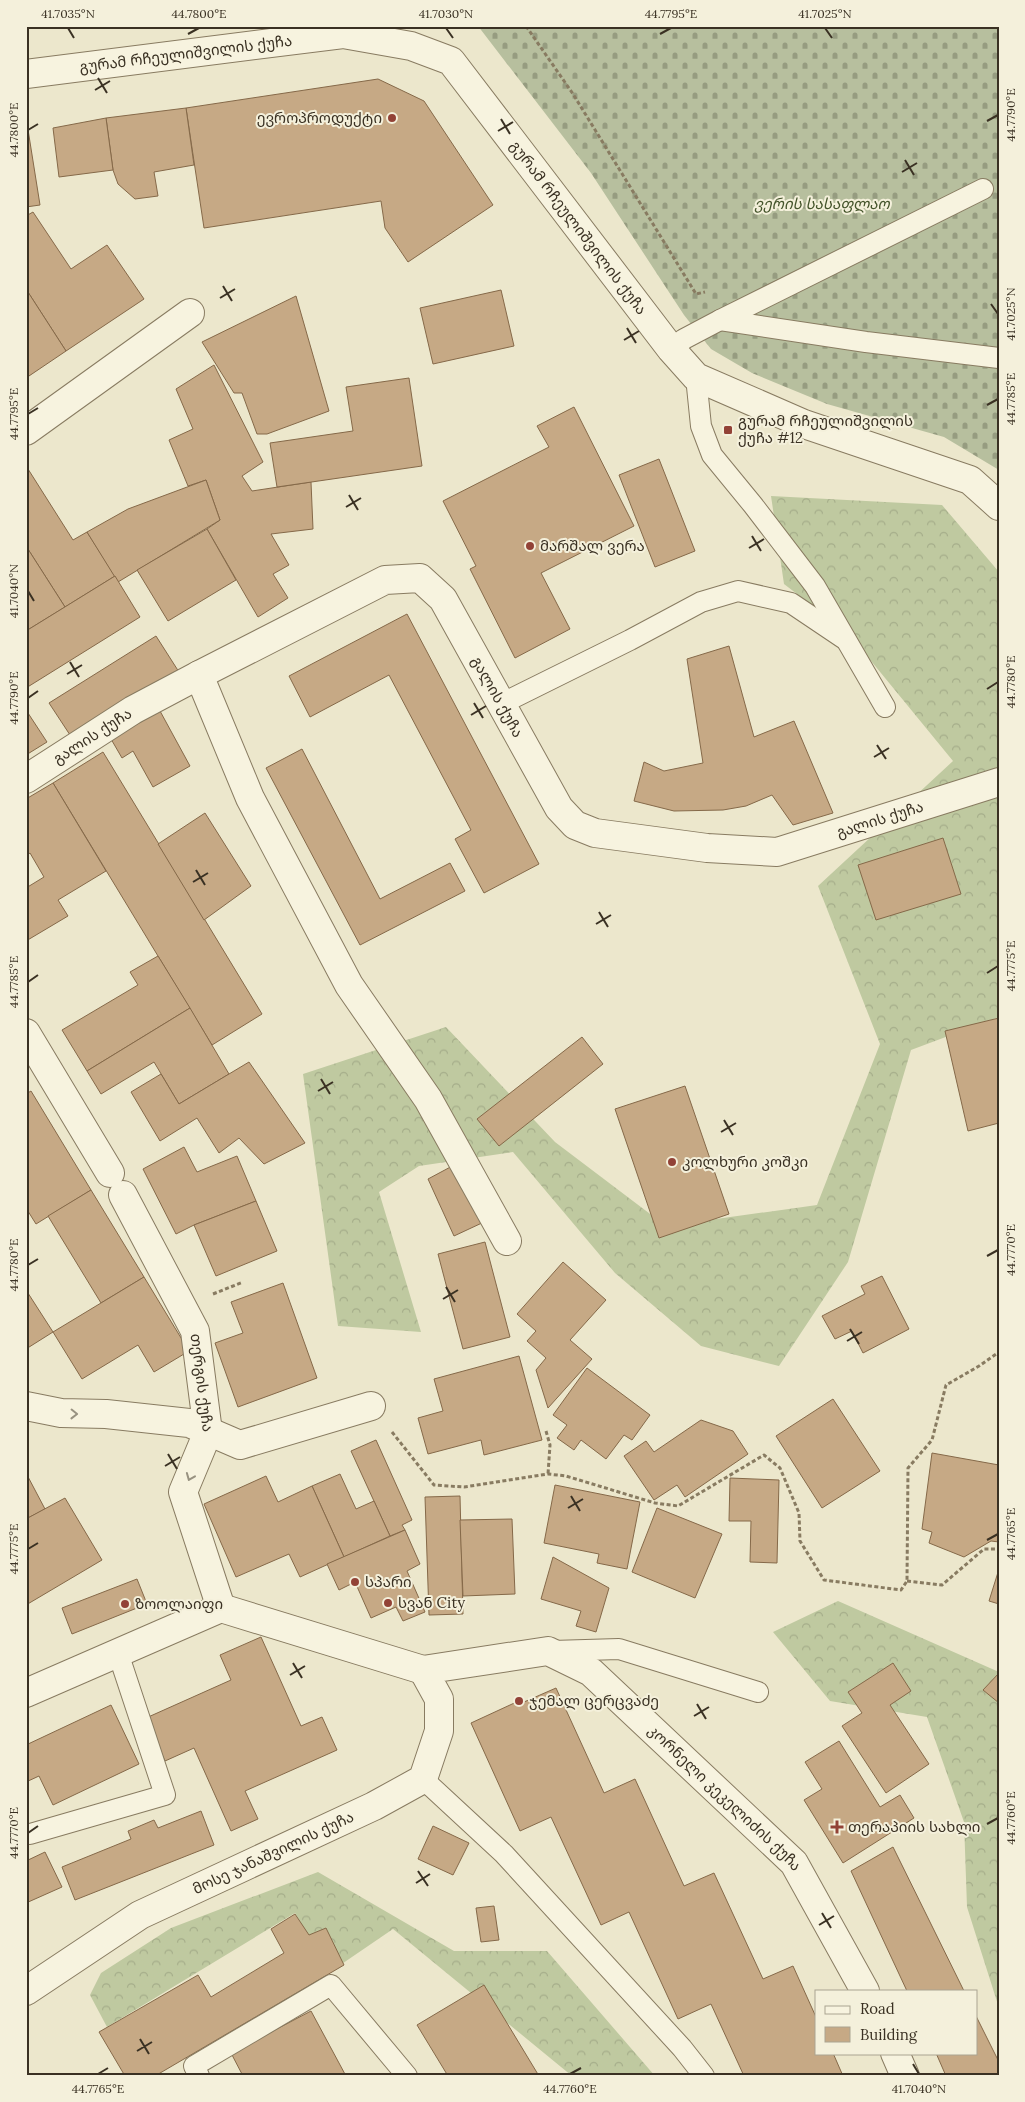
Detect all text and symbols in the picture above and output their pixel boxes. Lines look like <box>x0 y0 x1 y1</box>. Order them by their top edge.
text: 41.7035°N <box>41 6 95 21</box>
text: 44.7800°E <box>171 6 227 21</box>
text: 41.7030°N <box>419 6 473 21</box>
text: 44.7795°E <box>645 6 697 21</box>
text: 41.7025°N <box>798 6 852 21</box>
street label: გურამ რჩეულიშვილის ქუჩა <box>78 31 293 76</box>
text: 44.7790°E <box>1003 88 1018 142</box>
text: 44.7800°E <box>6 102 21 158</box>
place label: ევროპროდუქტი <box>257 108 382 127</box>
marker: ევროპროდუქტი <box>386 112 398 124</box>
street label: გურამ რჩეულიშვილის ქუჩა <box>506 136 651 318</box>
park label: ვერის სასაფლაო <box>754 194 891 213</box>
text: 41.7025°N <box>1003 287 1018 341</box>
text: 44.7785°E <box>1003 373 1018 425</box>
text: 44.7795°E <box>6 388 21 440</box>
place label: გურამ რჩეულიშვილის ქუჩა #12 <box>738 411 913 447</box>
marker: გურამ რჩეულიშვილის ქუჩა #12 <box>722 424 734 436</box>
place label: მარშალ ვერა <box>540 536 645 555</box>
marker: მარშალ ვერა <box>524 540 536 552</box>
text: 41.7040°N <box>6 564 21 618</box>
street label: გალის ქუჩა <box>468 653 528 741</box>
text: 44.7780°E <box>1003 655 1018 709</box>
text: 44.7790°E <box>6 671 21 725</box>
street label: გალის ქუჩა <box>49 703 135 768</box>
street label: გალის ქუჩა <box>834 796 925 842</box>
text: 44.7775°E <box>1003 940 1018 992</box>
text: 44.7785°E <box>6 956 21 1008</box>
place label: კოლხური კოშკი <box>682 1152 808 1171</box>
marker: კოლხური კოშკი <box>666 1156 678 1168</box>
text: 44.7770°E <box>1003 1224 1018 1276</box>
text: 44.7780°E <box>6 1238 21 1292</box>
street label: თერგის ქუჩა <box>186 1332 218 1433</box>
one-way arrow <box>71 1408 79 1419</box>
one-way arrow <box>185 1472 196 1481</box>
text: 44.7765°E <box>1003 1508 1018 1560</box>
text: 44.7775°E <box>6 1523 21 1575</box>
place label: სპარი <box>365 1572 412 1591</box>
marker: სპარი <box>349 1576 361 1588</box>
place label: სვან City <box>398 1593 465 1612</box>
place label: ზოოლაიფი <box>135 1594 223 1613</box>
marker: სვან City <box>382 1597 394 1609</box>
marker: ზოოლაიფი <box>119 1598 131 1610</box>
place label: ჯემალ ცერცვაძე <box>529 1691 659 1710</box>
marker: ჯემალ ცერცვაძე <box>513 1695 525 1707</box>
street label: კორნელი კეკელიძის ქუჩა <box>644 1721 806 1874</box>
text: 44.7760°E <box>1003 1791 1018 1845</box>
text: 44.7770°E <box>6 1807 21 1859</box>
street label: მოსე ჯანაშვილის ქუჩა <box>189 1807 357 1898</box>
place label: თერაპიის სახლი <box>848 1817 980 1836</box>
marker: თერაპიის სახლი <box>830 1820 844 1834</box>
legend <box>815 1990 978 2054</box>
text: Road <box>860 1999 895 2018</box>
text: Building <box>860 2025 918 2044</box>
text: 44.7765°E <box>72 2081 124 2096</box>
text: 44.7760°E <box>543 2081 597 2096</box>
text: 41.7040°N <box>892 2081 946 2096</box>

